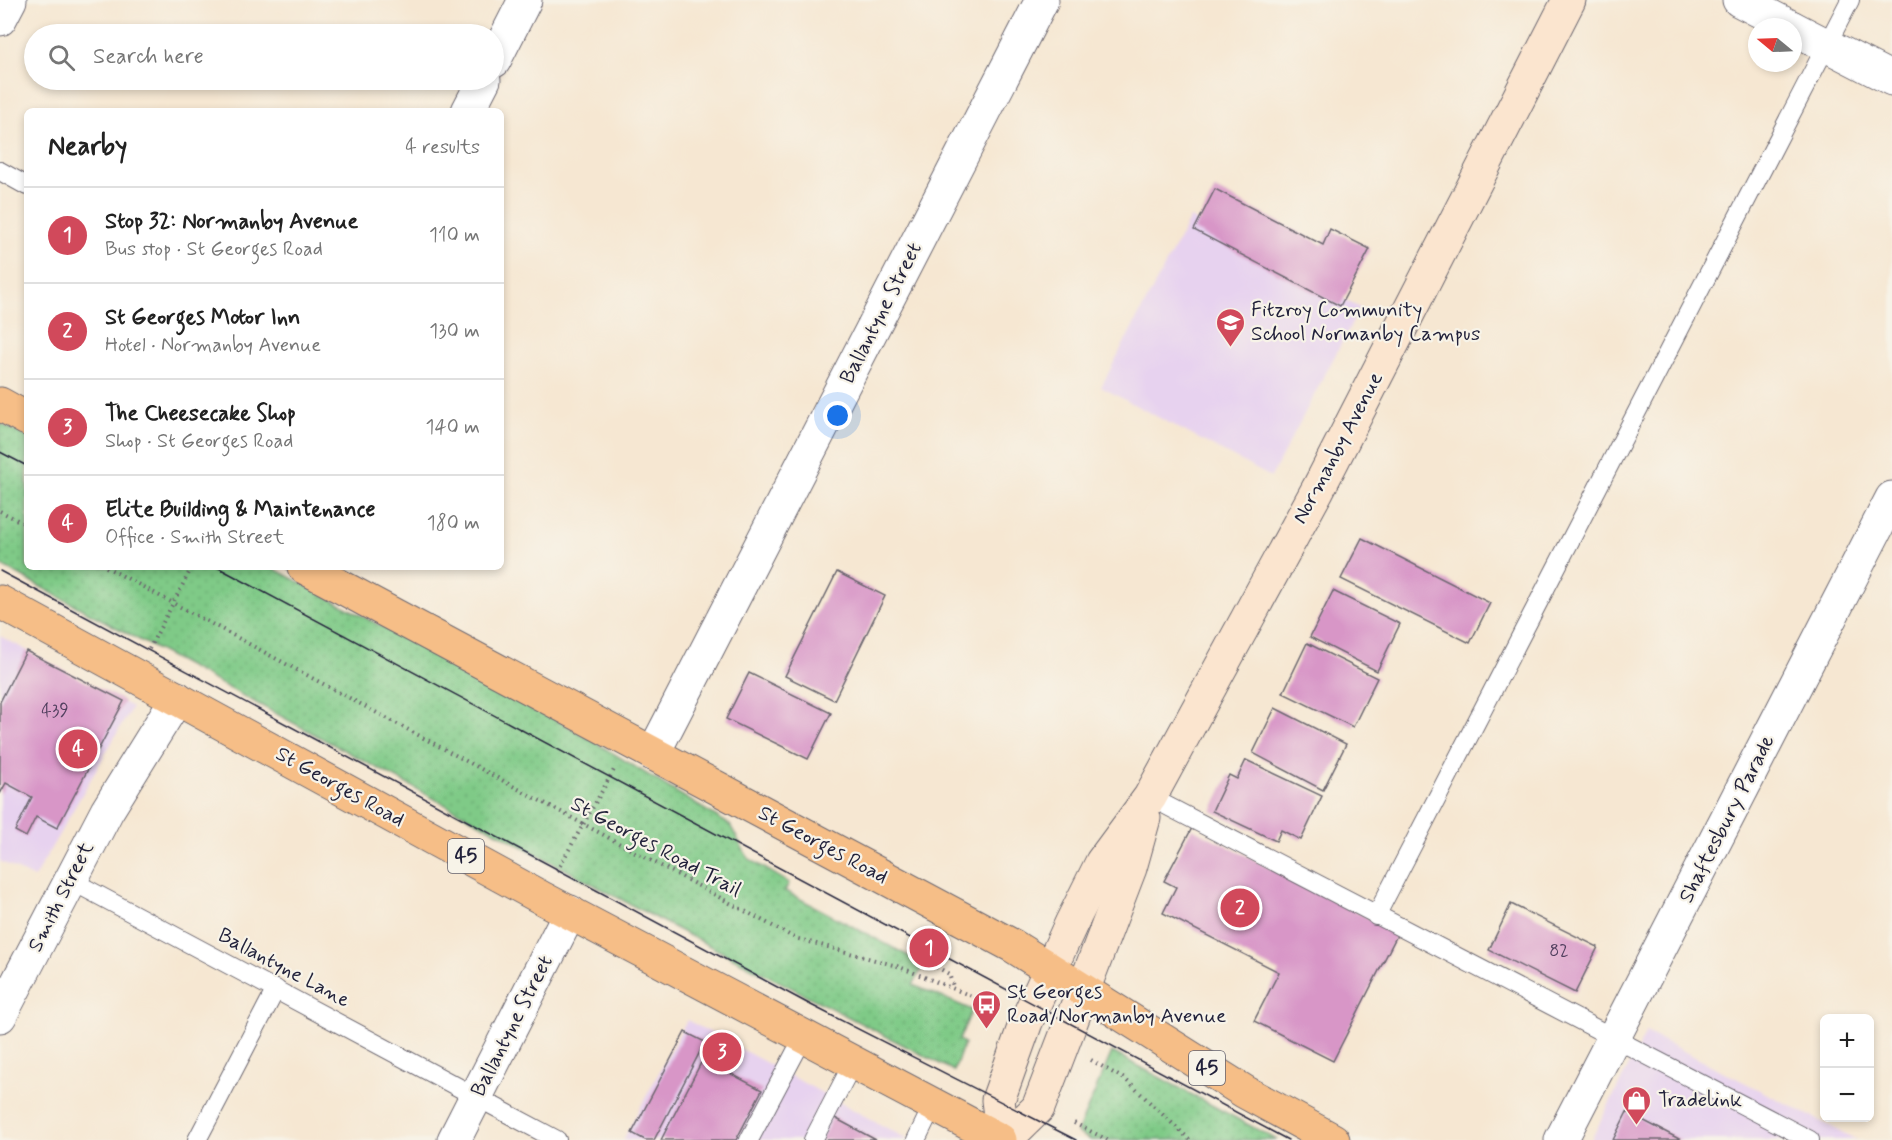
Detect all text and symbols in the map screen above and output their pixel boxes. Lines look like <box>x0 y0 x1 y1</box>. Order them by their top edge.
north arrow <box>1748 18 1802 72</box>
search box <box>24 24 504 90</box>
icon: search <box>45 41 78 74</box>
text: Search here <box>93 43 204 71</box>
text: Nearby <box>48 130 127 164</box>
text: 4 results <box>405 134 480 161</box>
text: Stop 32: Normanby Avenue <box>105 208 358 236</box>
text: 1 <box>63 222 72 249</box>
text: 110 m <box>429 222 480 249</box>
text: Bus stop · St Georges Road <box>105 236 323 263</box>
street label: Ballantyne Street <box>833 238 929 388</box>
place label: Fitzroy Community School Normanby Campus <box>1251 296 1480 348</box>
text: St Georges Motor Inn <box>105 304 300 332</box>
school or university icon: Fitzroy Community School Normanby Campus <box>1214 306 1246 348</box>
text: 2 <box>63 318 72 345</box>
text: 130 m <box>429 318 480 345</box>
text: Hotel · Normanby Avenue <box>105 332 321 359</box>
street label: Normanby Avenue <box>1286 367 1390 529</box>
text: The Cheesecake Shop <box>105 400 296 428</box>
your location <box>823 401 852 430</box>
text: 3 <box>63 414 72 441</box>
text: 140 m <box>426 414 480 441</box>
text: Shop · St Georges Road <box>105 428 293 455</box>
text: Elite Building & Maintenance <box>105 496 375 524</box>
text: 4 <box>62 510 73 537</box>
text: 180 m <box>427 510 480 537</box>
text: Office · Smith Street <box>105 524 285 551</box>
house number: 439 <box>41 699 69 723</box>
pin: 4 <box>58 726 98 771</box>
street label: Shaftesbury Parade <box>1673 730 1782 908</box>
street label: St Georges Road <box>270 740 409 836</box>
street label: St Georges Road Trail <box>565 790 746 906</box>
street label: St Georges Road <box>752 799 893 893</box>
street label: Smith Street <box>21 837 101 957</box>
road number: 45 <box>448 839 484 873</box>
pin: 2 <box>1220 886 1260 930</box>
street label: Ballantyne Lane <box>213 921 355 1015</box>
pin: 1 <box>910 926 948 970</box>
house number: 82 <box>1549 939 1569 963</box>
street label: Ballantyne Street <box>464 951 560 1101</box>
place label: St Georges Road/Normanby Avenue <box>1007 978 1226 1030</box>
bus stop icon: St Georges Road/Normanby Avenue <box>970 988 1002 1030</box>
map controls <box>1820 1014 1874 1122</box>
button: + <box>1820 1014 1874 1068</box>
pin: 3 <box>702 1030 742 1074</box>
road number: 45 <box>1189 1051 1225 1085</box>
button: − <box>1820 1068 1874 1122</box>
shop icon: Tradelink <box>1621 1084 1653 1126</box>
place label: Tradelink <box>1658 1086 1742 1114</box>

